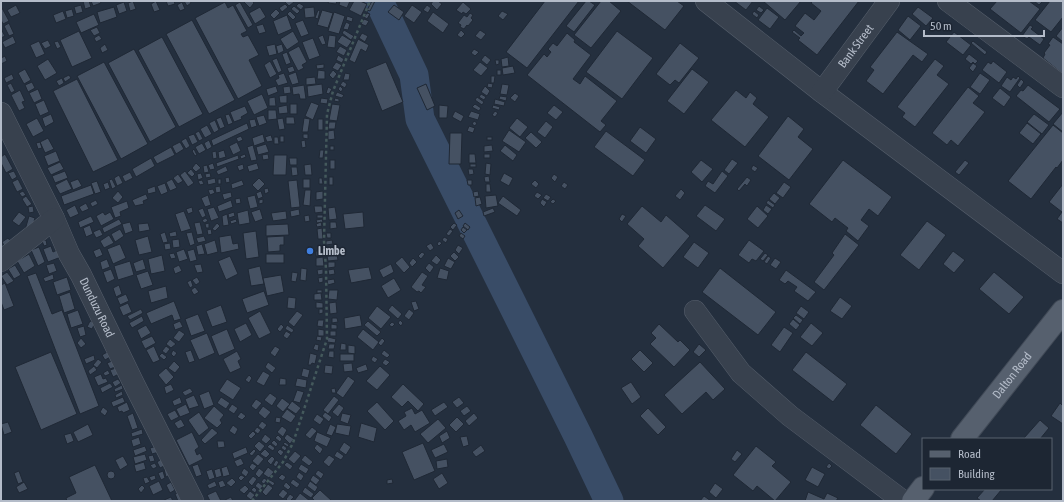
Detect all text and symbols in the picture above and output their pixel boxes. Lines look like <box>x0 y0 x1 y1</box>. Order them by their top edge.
scale bar <box>924 12 1044 38</box>
text: 50 m <box>930 19 952 33</box>
street label: Bank Street <box>835 21 877 71</box>
place label: Limbe <box>318 244 346 258</box>
marker: Limbe <box>305 246 315 256</box>
street label: Dunduzu Road <box>76 275 117 340</box>
street label: Dalton Road <box>990 350 1035 401</box>
legend <box>922 438 1052 490</box>
text: Road <box>958 447 981 461</box>
text: Building <box>958 467 996 481</box>

